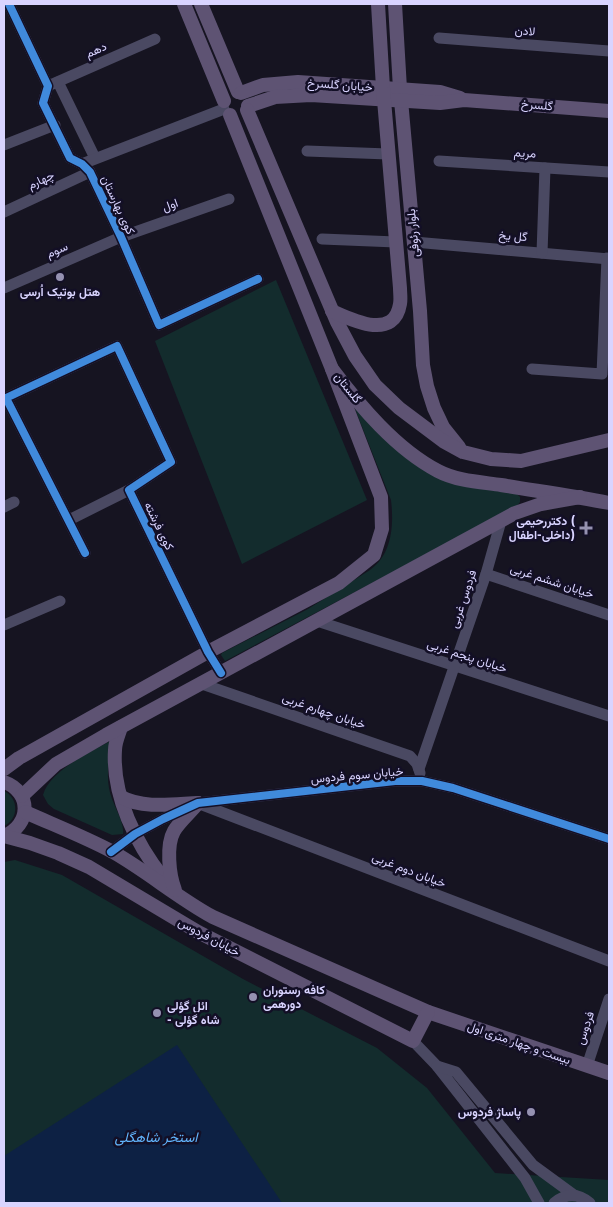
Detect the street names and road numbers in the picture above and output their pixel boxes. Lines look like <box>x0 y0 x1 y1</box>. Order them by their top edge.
street label: لادن <box>514 22 536 39</box>
street label: دهم <box>83 38 109 62</box>
street label: خیابان گلسرخ <box>307 75 373 96</box>
street label: گلسرخ <box>520 96 554 115</box>
street label: مریم <box>513 144 537 162</box>
street label: چهارم <box>25 167 57 193</box>
street label: کوی بهارستان <box>97 173 139 237</box>
street label: اول <box>160 195 180 215</box>
street label: بلوار رئوفی <box>403 208 423 258</box>
street label: گل یخ <box>498 227 528 246</box>
street label: سوم <box>44 238 70 262</box>
street label: گلستان <box>332 369 365 406</box>
street label: کوی فرشته <box>140 499 178 553</box>
street label: خیابان ششم غربی <box>508 560 596 602</box>
street label: فردوس غربی <box>446 568 480 630</box>
street label: خیابان پنجم غربی <box>425 636 509 676</box>
street label: خیابان چهارم غربی <box>280 689 368 733</box>
street label: خیابان سوم فردوس <box>310 763 404 787</box>
street label: خیابان دوم غربی <box>370 849 448 891</box>
street label: خیابان فردوس <box>175 914 243 960</box>
street label: فردوس <box>572 1009 598 1047</box>
street label: بیست و چهار متری اول <box>465 1018 573 1068</box>

